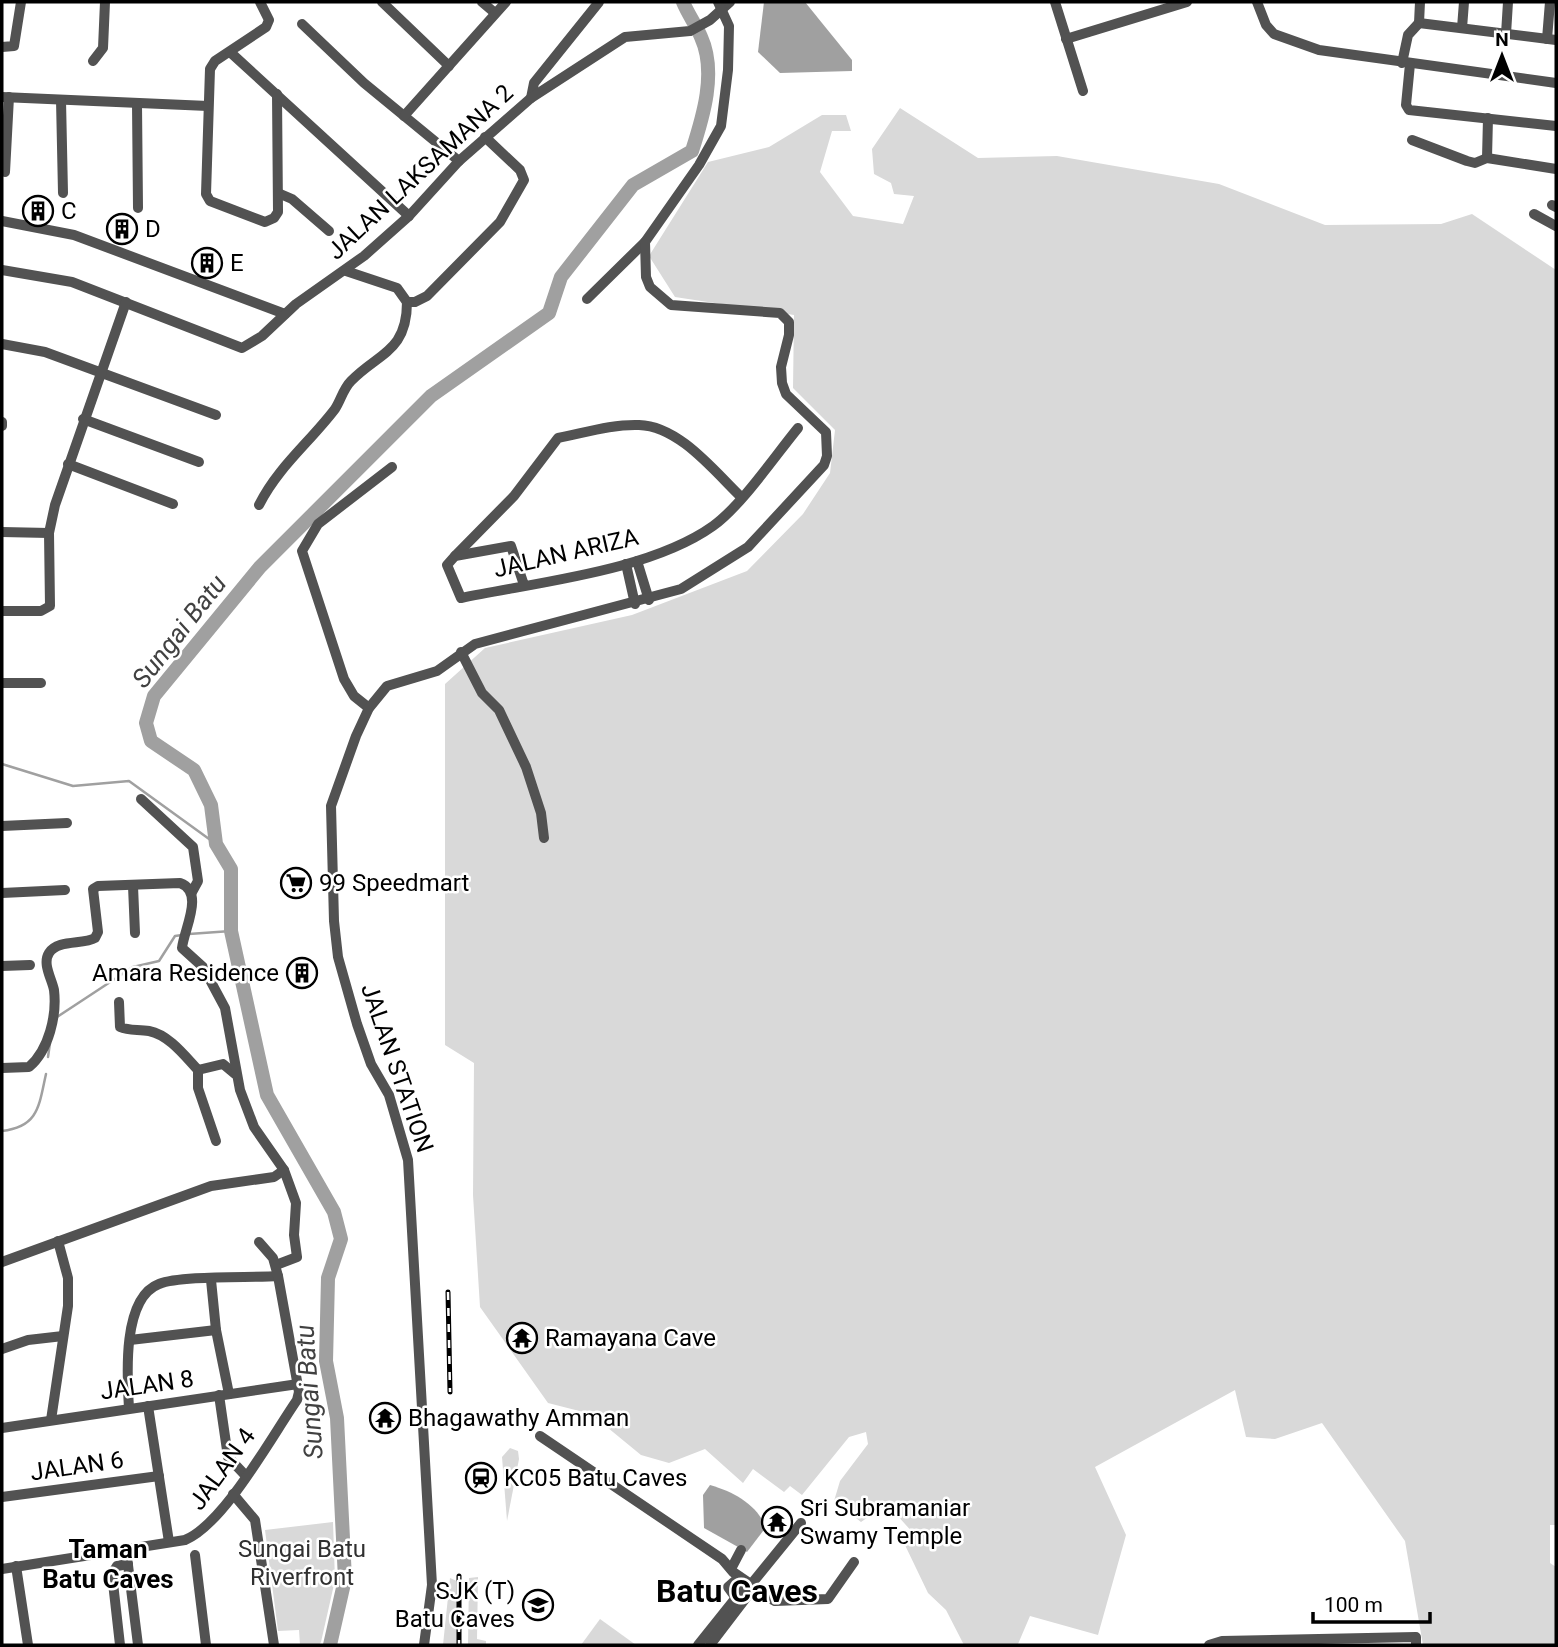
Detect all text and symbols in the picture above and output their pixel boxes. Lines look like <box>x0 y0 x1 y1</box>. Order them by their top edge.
north arrow <box>1467 21 1537 91</box>
text: N <box>1495 28 1509 51</box>
street label: JALAN LAKSAMANA 2 <box>321 79 519 265</box>
building icon: C <box>21 194 55 228</box>
place label: C <box>61 197 77 225</box>
building icon: D <box>105 212 139 246</box>
place label: D <box>145 215 161 243</box>
building icon: E <box>190 246 224 280</box>
place label: E <box>230 249 244 277</box>
street label: JALAN ARIZA <box>491 523 641 583</box>
water label: Sungai Batu <box>126 569 232 693</box>
supermarket icon: 99 Speedmart <box>279 866 313 900</box>
place label: 99 Speedmart <box>319 869 469 897</box>
building icon: Amara Residence <box>285 956 319 990</box>
place label: Amara Residence <box>92 959 279 987</box>
street label: JALAN STATION <box>355 980 439 1156</box>
temple icon: Ramayana Cave <box>505 1321 539 1355</box>
water label: Sungai Batu <box>289 1324 329 1460</box>
place label: Ramayana Cave <box>545 1324 716 1352</box>
street label: JALAN 8 <box>99 1365 195 1405</box>
temple icon: Bhagawathy Amman <box>368 1401 402 1435</box>
place label: Bhagawathy Amman <box>408 1404 629 1432</box>
street label: JALAN 4 <box>183 1423 261 1515</box>
street label: JALAN 6 <box>29 1446 125 1486</box>
station icon: KC05 Batu Caves <box>464 1461 498 1495</box>
place label: KC05 Batu Caves <box>504 1464 687 1492</box>
place label: Sri Subramaniar Swamy Temple <box>800 1494 970 1550</box>
temple icon: Sri Subramaniar Swamy Temple <box>760 1505 794 1539</box>
district label: Taman Batu Caves <box>42 1534 174 1594</box>
park label: Sungai Batu Riverfront <box>238 1535 366 1591</box>
district label: Batu Caves <box>656 1572 818 1610</box>
place label: SJK (T) Batu Caves <box>395 1577 515 1633</box>
scale bar <box>1313 1580 1430 1624</box>
school or university icon: SJK (T) Batu Caves <box>521 1588 555 1622</box>
text: 100 m <box>1324 1593 1383 1617</box>

